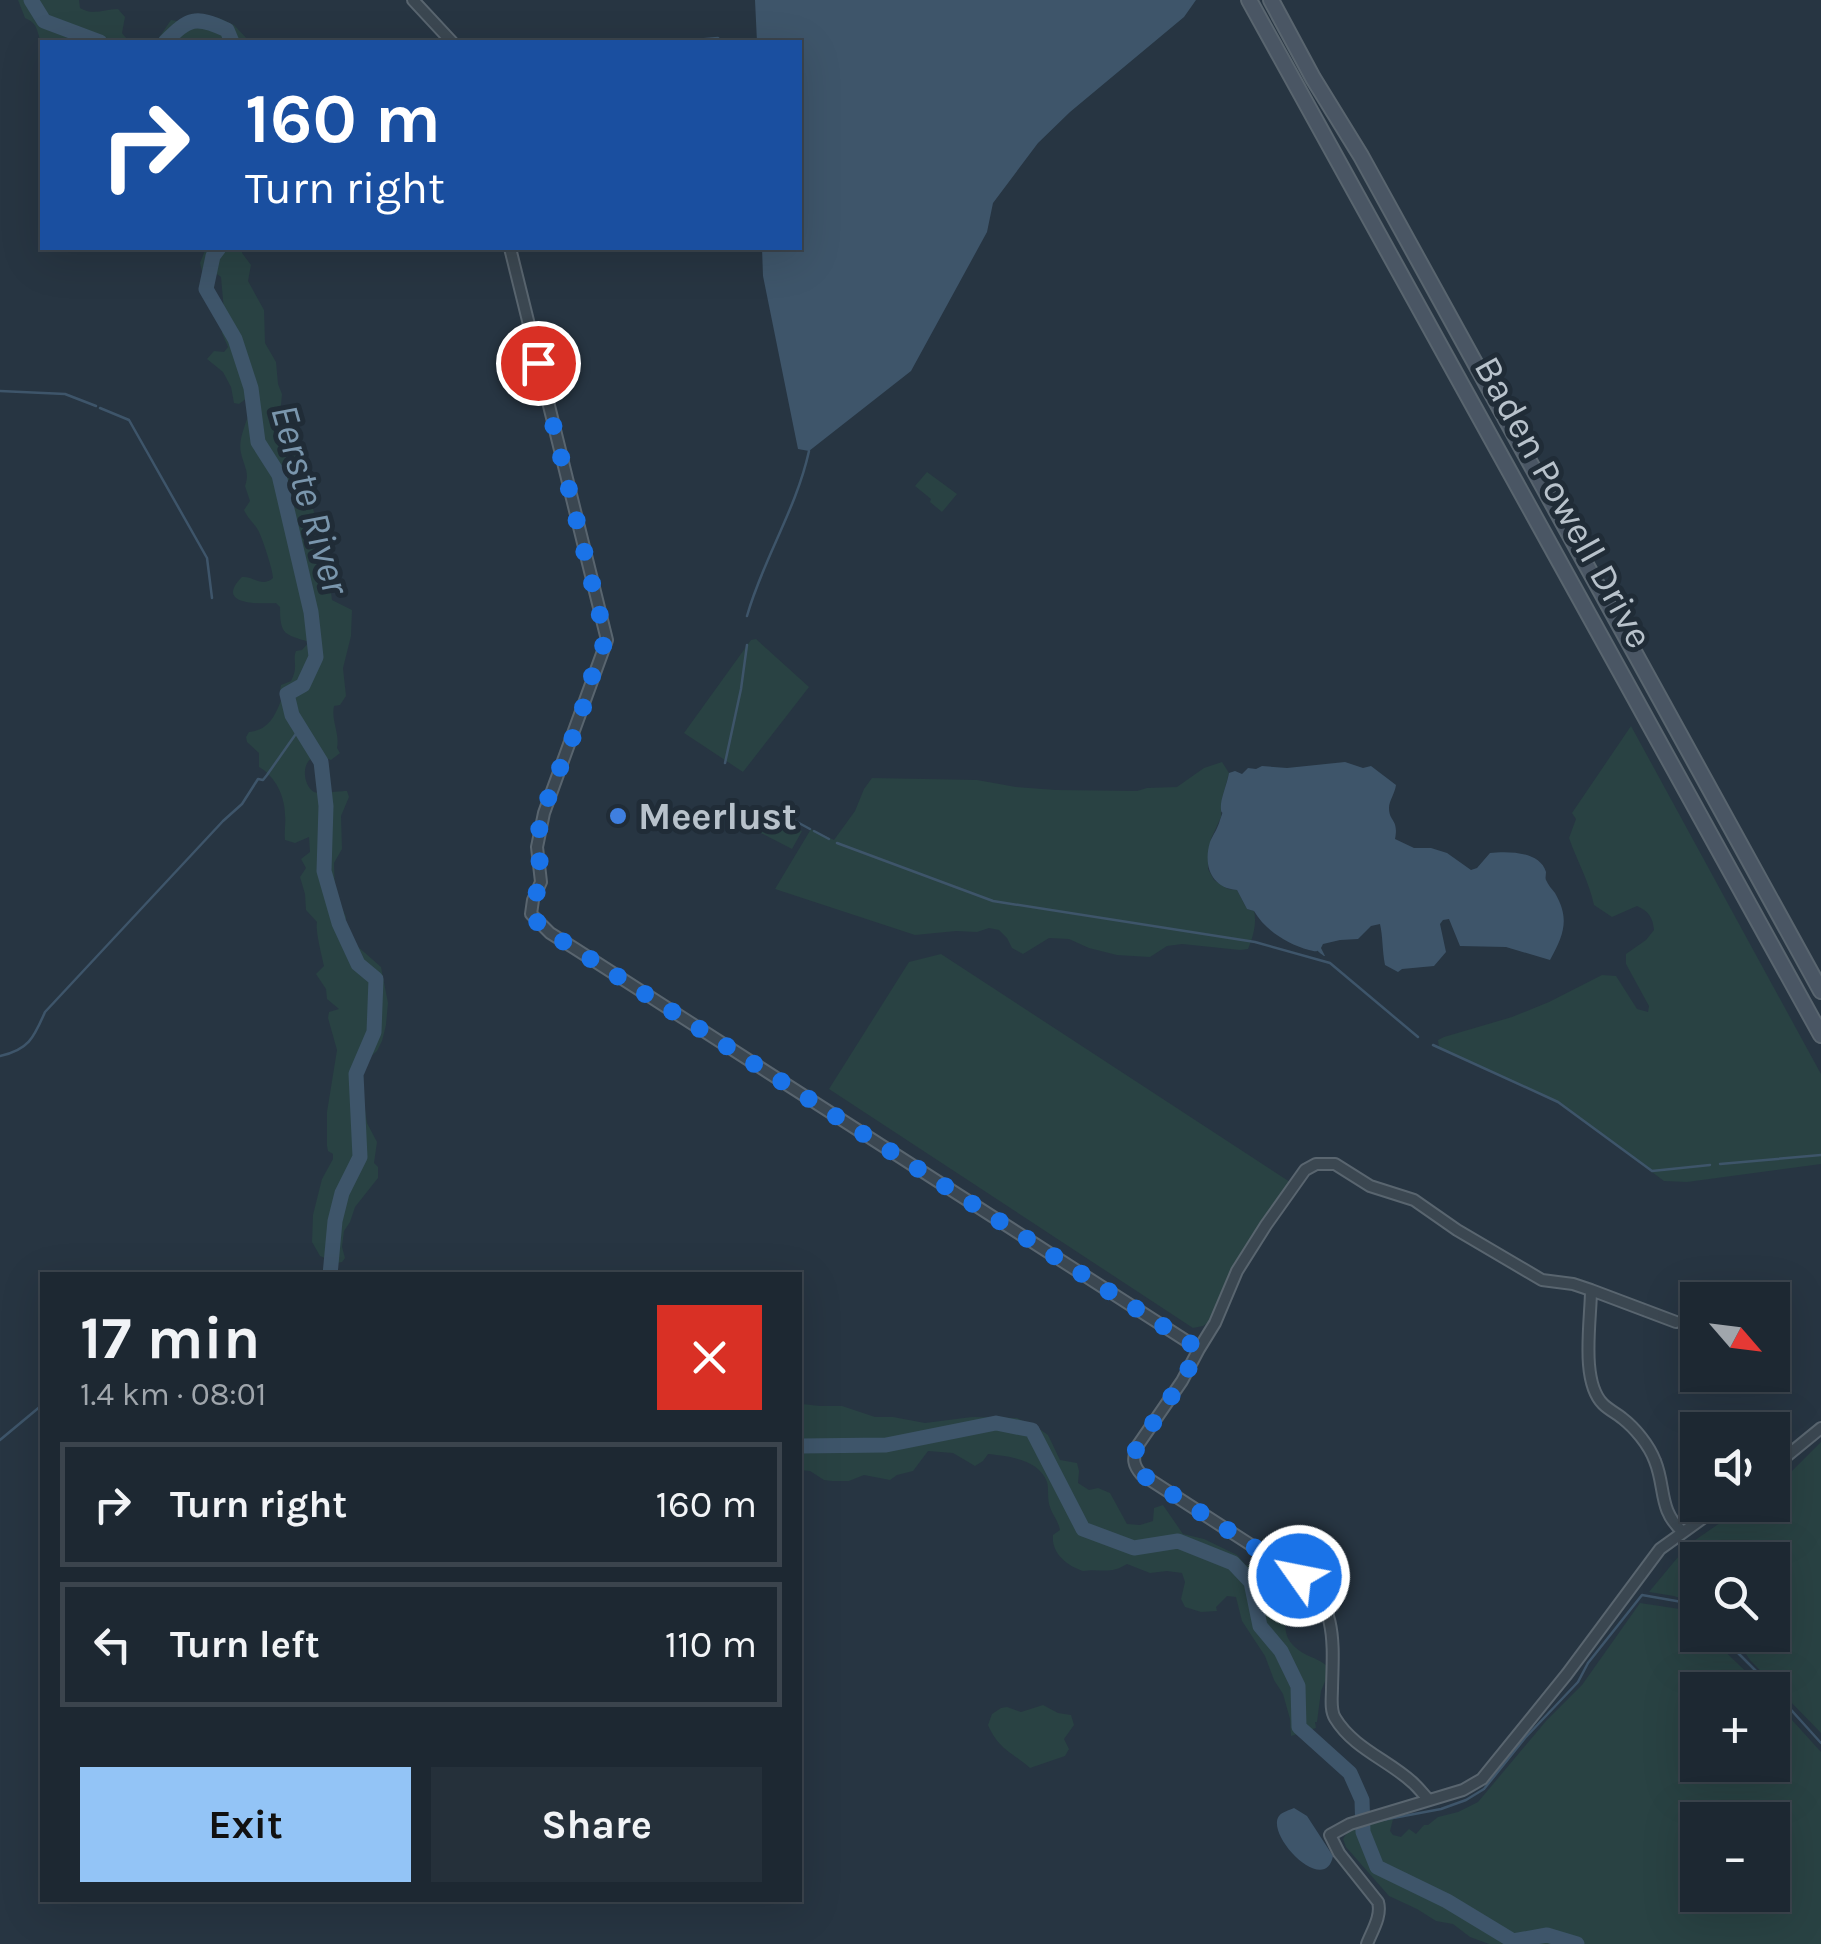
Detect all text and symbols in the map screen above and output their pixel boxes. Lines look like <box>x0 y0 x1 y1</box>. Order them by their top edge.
text: 160 m <box>245 78 441 160</box>
icon: right <box>80 80 210 210</box>
text: Turn right <box>245 162 445 214</box>
pin <box>496 321 581 406</box>
icon: arrive <box>511 336 566 391</box>
street label: Baden Powell Drive <box>1465 349 1662 656</box>
water label: Eerste River <box>261 399 360 601</box>
place label: Meerlust <box>638 794 797 839</box>
marker: Meerlust <box>607 805 629 827</box>
north arrow <box>1680 1282 1790 1392</box>
map controls <box>1680 1282 1790 1912</box>
text: 17 min <box>80 1303 260 1373</box>
button: close <box>657 1305 762 1410</box>
text: 1.4 km · 08:01 <box>80 1376 266 1413</box>
button: sound <box>1680 1412 1790 1522</box>
icon: right <box>85 1477 140 1532</box>
text: Turn right <box>170 1482 347 1527</box>
text: 160 m <box>656 1482 757 1527</box>
position arrow <box>1247 1524 1351 1628</box>
button: search <box>1680 1542 1790 1652</box>
icon: left <box>85 1617 140 1672</box>
text: Turn left <box>170 1622 320 1667</box>
text: 110 m <box>665 1622 757 1667</box>
button: + <box>1680 1672 1790 1782</box>
button: Exit <box>80 1767 411 1882</box>
button: Share <box>431 1767 762 1882</box>
button: − <box>1680 1802 1790 1912</box>

